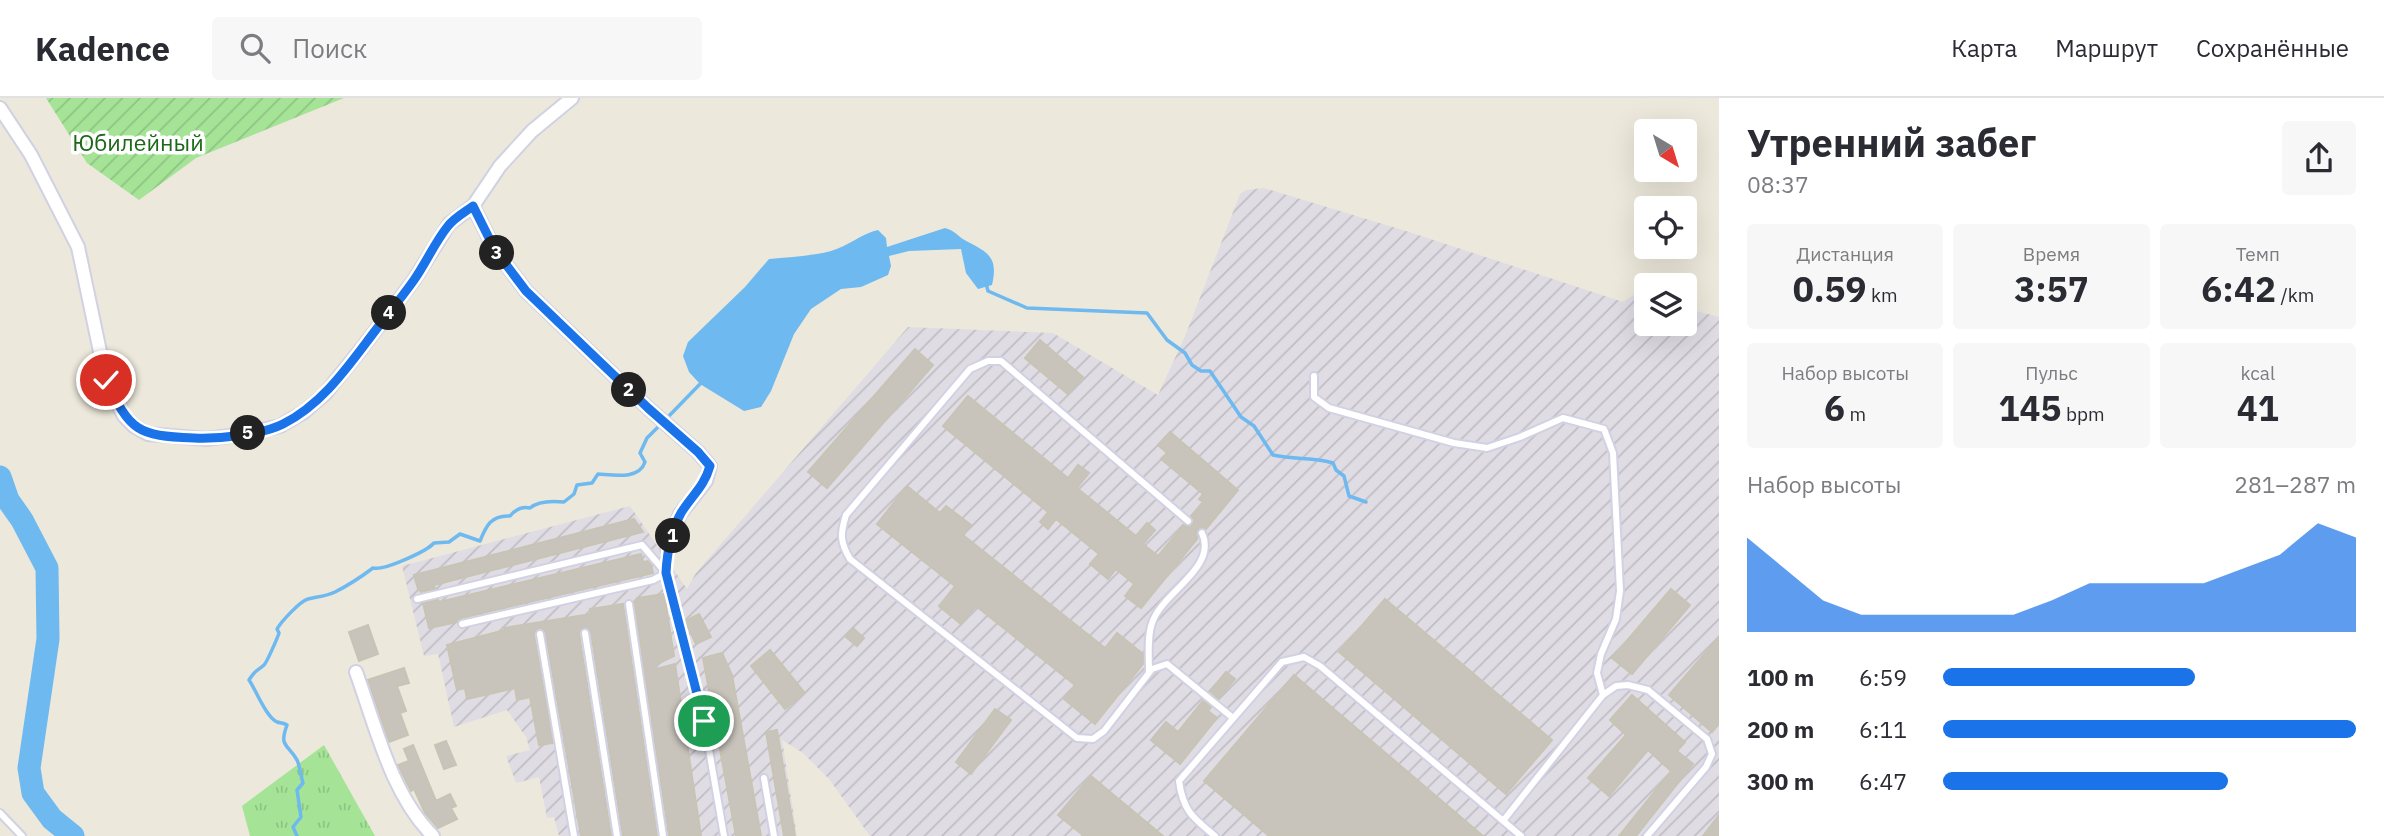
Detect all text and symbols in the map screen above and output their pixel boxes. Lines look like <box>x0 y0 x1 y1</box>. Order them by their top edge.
search box <box>212 17 702 80</box>
text: Kadence <box>35 27 170 70</box>
icon: search <box>236 29 274 67</box>
text: Поиск <box>292 31 367 65</box>
text: Карта <box>1951 32 2017 64</box>
text: Маршрут <box>2055 32 2158 64</box>
text: Сохранённые <box>2196 32 2349 64</box>
text: Утренний забег <box>1747 118 2036 167</box>
north arrow <box>1634 119 1698 182</box>
map controls <box>1634 119 1697 336</box>
button: share <box>2282 121 2356 195</box>
park label: Юбилейный <box>72 127 204 157</box>
text: 08:37 <box>1747 169 1809 199</box>
button: locate <box>1634 196 1697 259</box>
pin: 3 <box>480 236 514 270</box>
text: 3 <box>491 240 502 264</box>
text: Дистанция <box>1796 242 1894 266</box>
text: Время <box>2023 242 2080 266</box>
text: Темп <box>2236 242 2280 266</box>
text: 0.59 <box>1793 266 1867 312</box>
text: 3:57 <box>2014 266 2089 312</box>
text: 6:42 <box>2201 266 2276 312</box>
button: layers <box>1634 273 1697 336</box>
text: km <box>1867 283 1898 307</box>
text: /km <box>2276 283 2314 307</box>
pin: 4 <box>372 296 406 330</box>
text: 4 <box>383 300 394 324</box>
pin <box>76 350 136 410</box>
icon: check <box>87 361 125 399</box>
text: Набор высоты <box>1781 361 1909 385</box>
text: Пульс <box>2025 361 2078 385</box>
text: kcal <box>2241 361 2275 385</box>
pin: 2 <box>612 372 646 408</box>
text: 2 <box>623 377 634 401</box>
text: 6 <box>1824 385 1845 431</box>
text: 145 <box>1998 385 2061 431</box>
text: 41 <box>2237 385 2279 431</box>
text: m <box>1845 402 1866 426</box>
text: bpm <box>2061 402 2105 426</box>
pin: 5 <box>230 416 266 450</box>
text: 5 <box>242 420 253 444</box>
text: Набор высоты <box>1747 469 1901 499</box>
text: 281–287 m <box>2234 469 2356 499</box>
pin: 1 <box>656 518 690 554</box>
text: 1 <box>667 523 678 547</box>
text: 100 m <box>1747 662 1814 692</box>
text: 6:59 <box>1859 662 1907 692</box>
pin <box>674 691 734 751</box>
icon: arrive <box>685 702 723 740</box>
text: 200 m <box>1747 714 1814 744</box>
text: 6:11 <box>1859 714 1907 744</box>
text: 300 m <box>1747 766 1814 796</box>
text: 6:47 <box>1859 766 1907 796</box>

